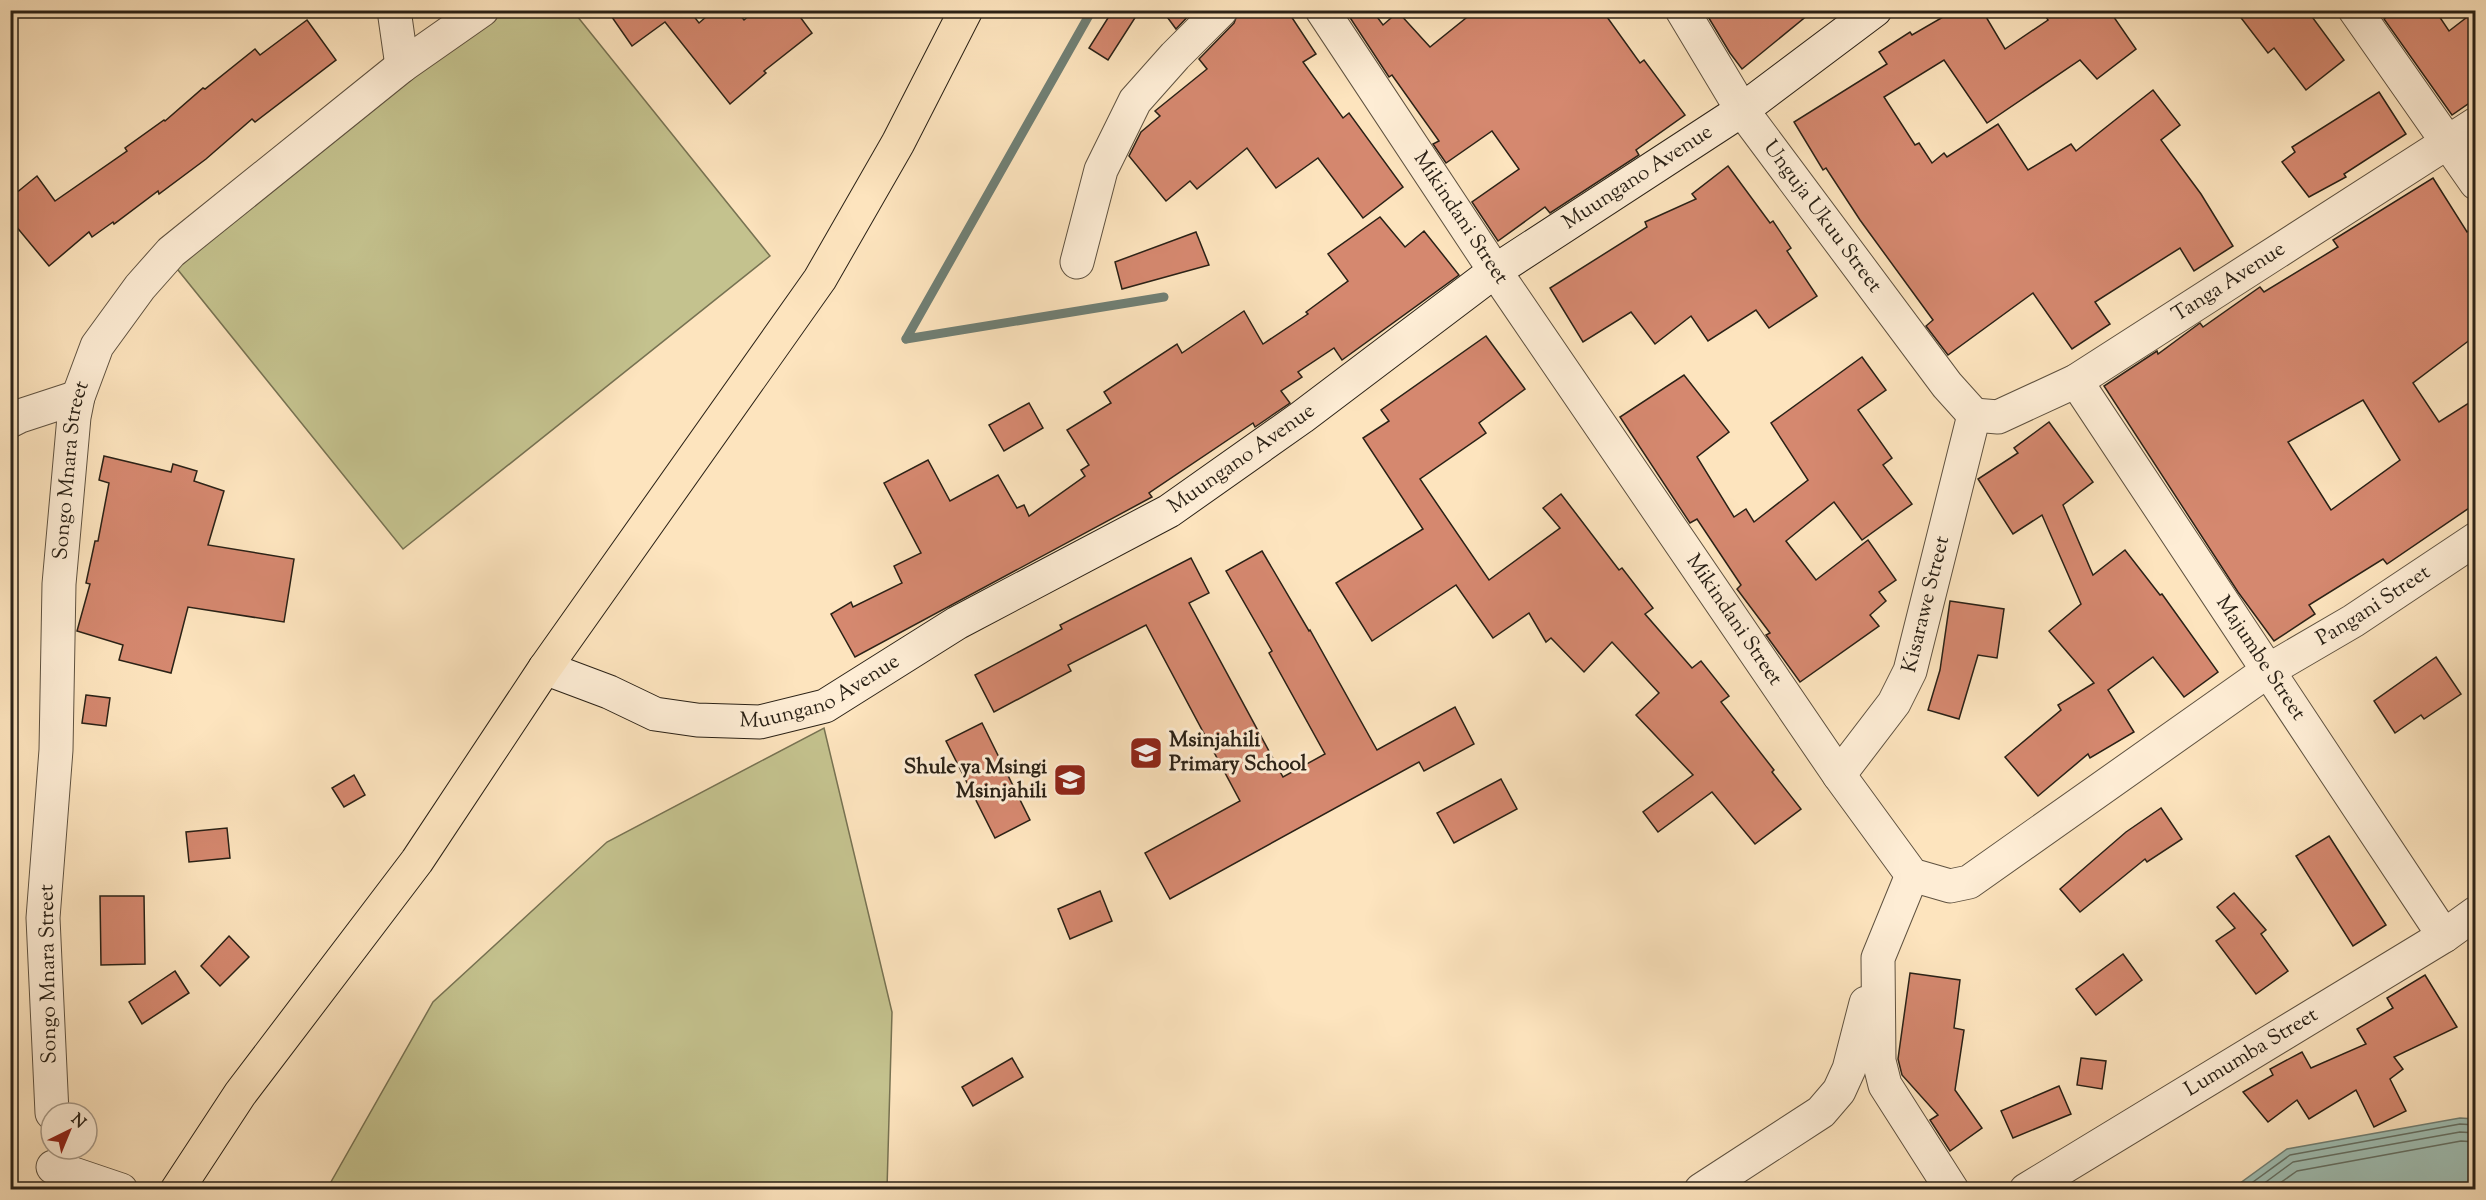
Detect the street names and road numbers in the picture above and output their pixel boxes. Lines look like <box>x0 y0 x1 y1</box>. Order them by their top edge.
street label: Muungano Avenue <box>1557 118 1719 238</box>
street label: Unguja Ukuu Street <box>1755 134 1889 299</box>
street label: Mikindani Street <box>1405 146 1515 291</box>
street label: Tanga Avenue <box>2167 235 2292 330</box>
street label: Songo Mnara Street <box>46 377 98 561</box>
street label: Muungano Avenue <box>1163 397 1322 522</box>
street label: Kisarawe Street <box>1895 533 1958 676</box>
street label: Mikindani Street <box>1678 548 1789 692</box>
street label: Pangani Street <box>2311 558 2437 654</box>
street label: Majumbe Street <box>2208 590 2312 727</box>
street label: Muungano Avenue <box>739 647 906 737</box>
street label: Songo Mnara Street <box>32 884 66 1064</box>
street label: Lumumba Street <box>2179 1001 2324 1105</box>

